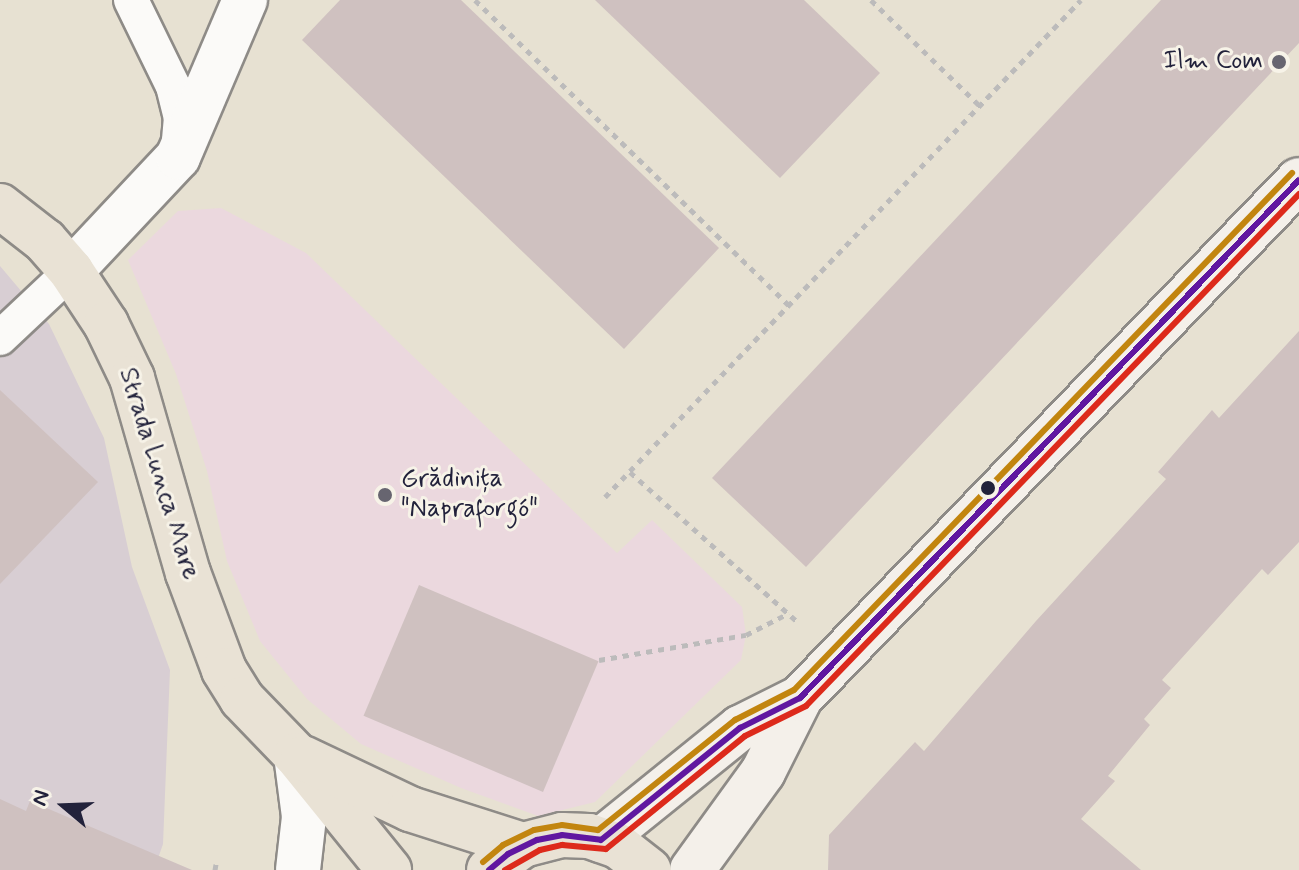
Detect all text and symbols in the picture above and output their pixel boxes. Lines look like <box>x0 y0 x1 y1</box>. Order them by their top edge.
place label: Ilm Com <box>1157 46 1263 78</box>
marker: Ilm Com <box>1270 53 1288 71</box>
street label: Strada Lunca Mare <box>112 368 204 580</box>
place label: Grădinița "Napraforgó" <box>401 464 538 526</box>
unlabelled marker <box>980 480 996 496</box>
marker: Grădinița "Napraforgó" <box>376 486 394 504</box>
north arrow <box>24 766 104 846</box>
text: N <box>26 787 57 810</box>

